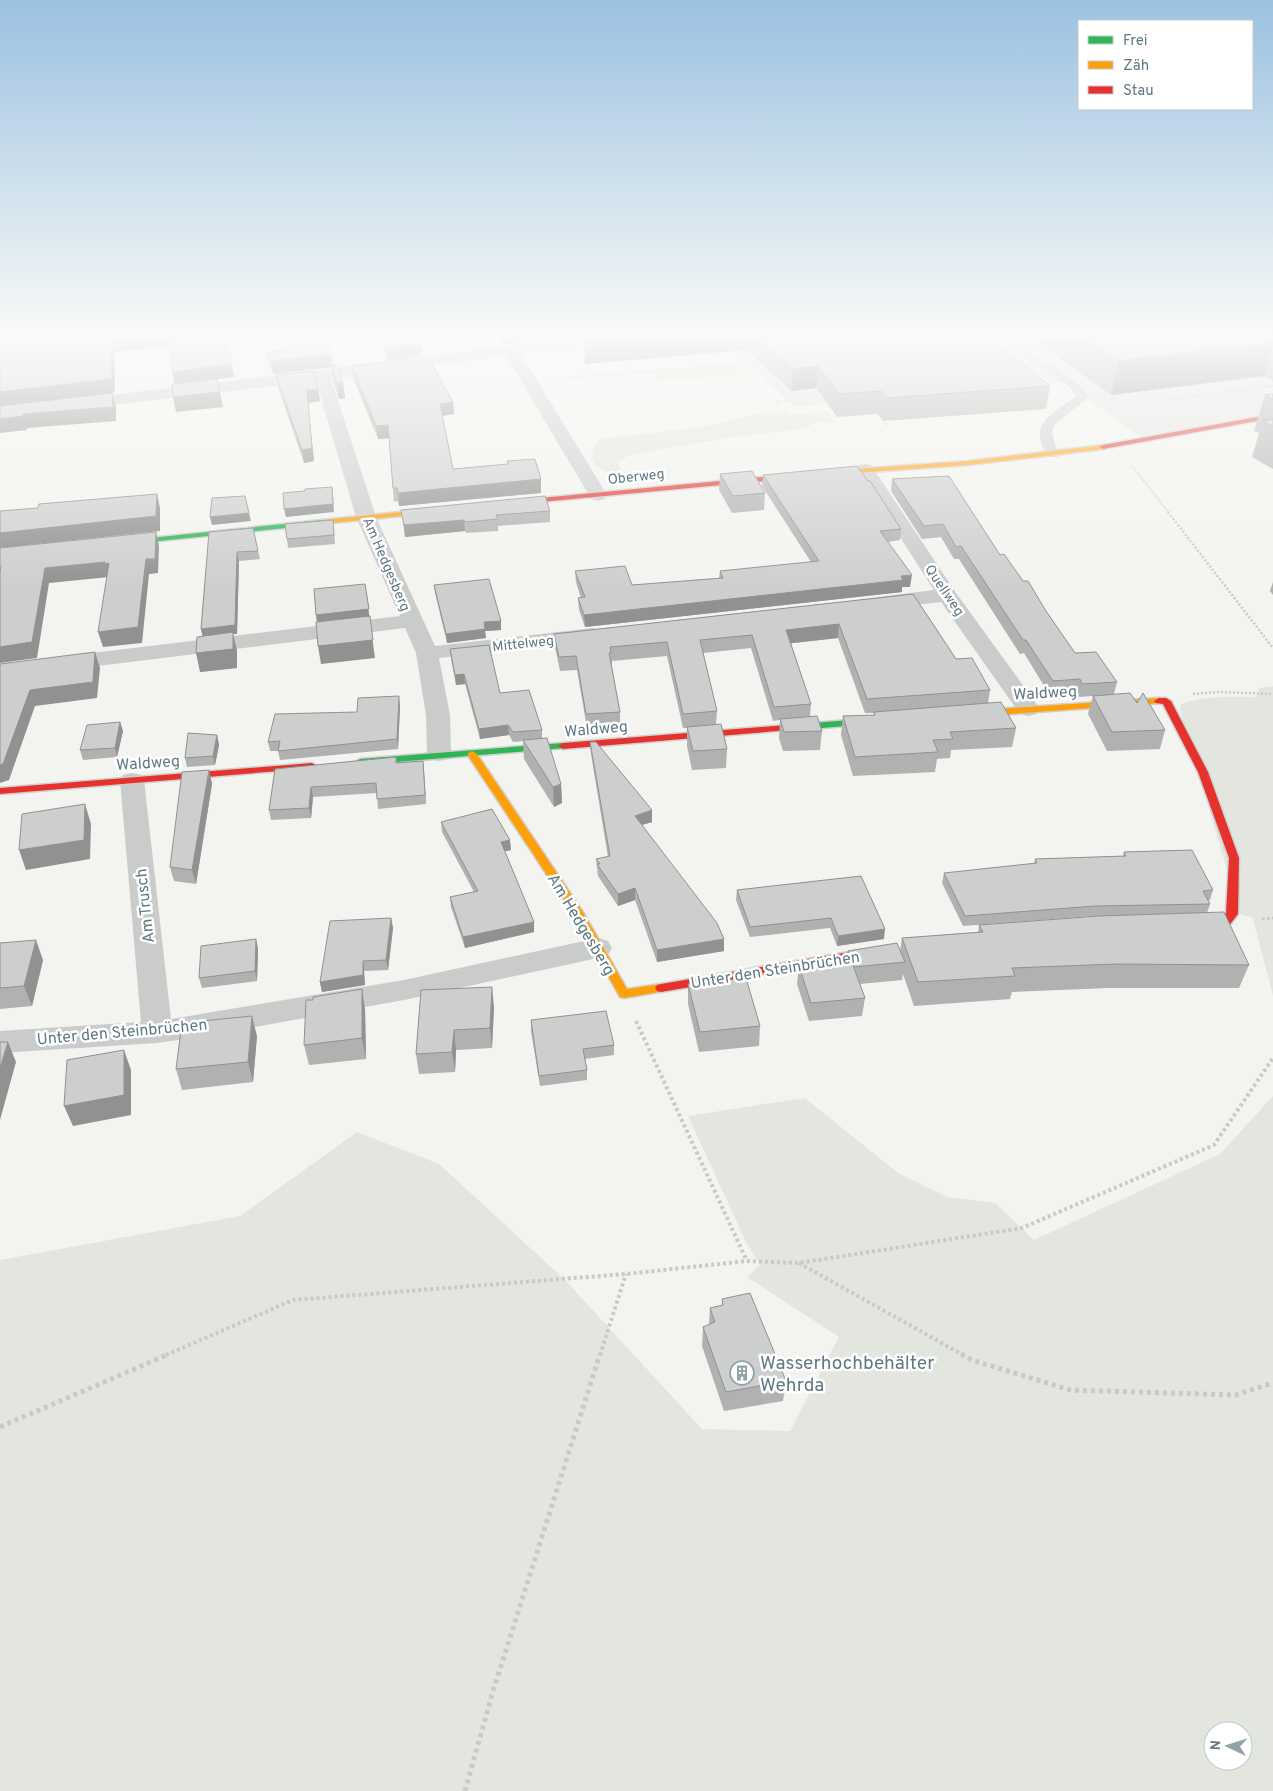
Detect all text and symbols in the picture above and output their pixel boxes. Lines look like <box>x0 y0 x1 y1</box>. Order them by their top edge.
legend <box>1078 20 1253 110</box>
text: Frei <box>1123 32 1148 51</box>
text: Zäh <box>1123 57 1149 76</box>
text: Stau <box>1123 82 1154 101</box>
street label: Oberweg <box>607 466 665 489</box>
street label: Am Hedgesberg <box>358 515 413 614</box>
street label: Quellweg <box>920 562 967 620</box>
street label: Mittelweg <box>492 633 555 656</box>
street label: Waldweg <box>1013 682 1077 706</box>
street label: Waldweg <box>564 717 629 743</box>
street label: Waldweg <box>116 752 181 776</box>
street label: Am Trusch <box>132 868 160 944</box>
street label: Am Hedgesberg <box>542 871 618 979</box>
street label: Unter den Steinbrüchen <box>689 948 861 994</box>
street label: Unter den Steinbrüchen <box>36 1016 208 1050</box>
place label: Wasserhochbehälter Wehrda <box>760 1352 935 1398</box>
building icon: Wasserhochbehälter Wehrda <box>729 1360 755 1386</box>
north arrow <box>1203 1721 1253 1771</box>
text: N <box>1208 1740 1225 1751</box>

